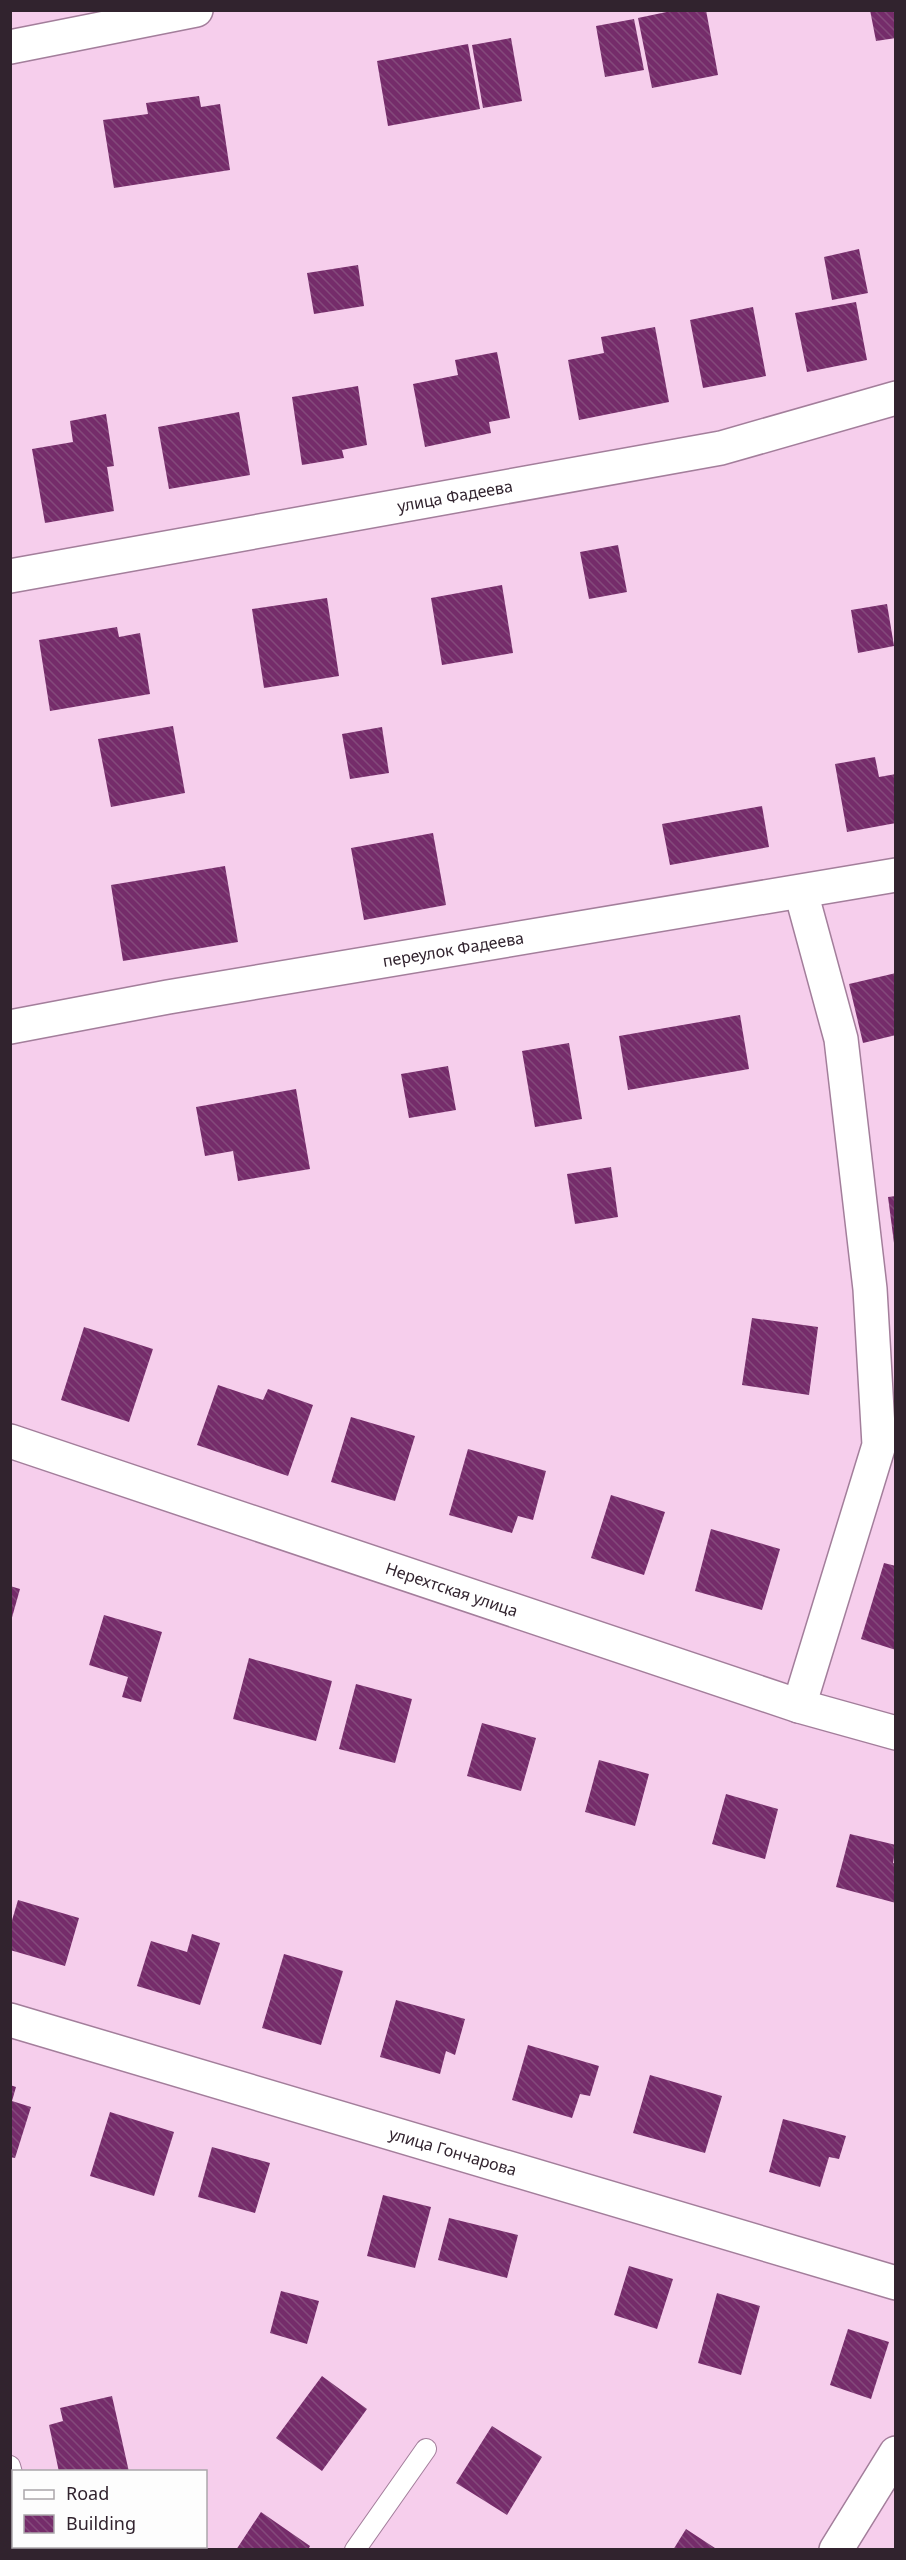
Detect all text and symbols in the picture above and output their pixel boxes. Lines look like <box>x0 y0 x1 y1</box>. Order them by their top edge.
street label: улица Фадеева <box>395 475 514 517</box>
street label: переулок Фадеева <box>381 927 525 972</box>
street label: Нерехтская улица <box>383 1557 521 1622</box>
street label: улица Гончарова <box>387 2122 519 2181</box>
legend <box>12 2470 207 2548</box>
text: Road <box>66 2481 109 2505</box>
text: Building <box>66 2511 136 2535</box>

